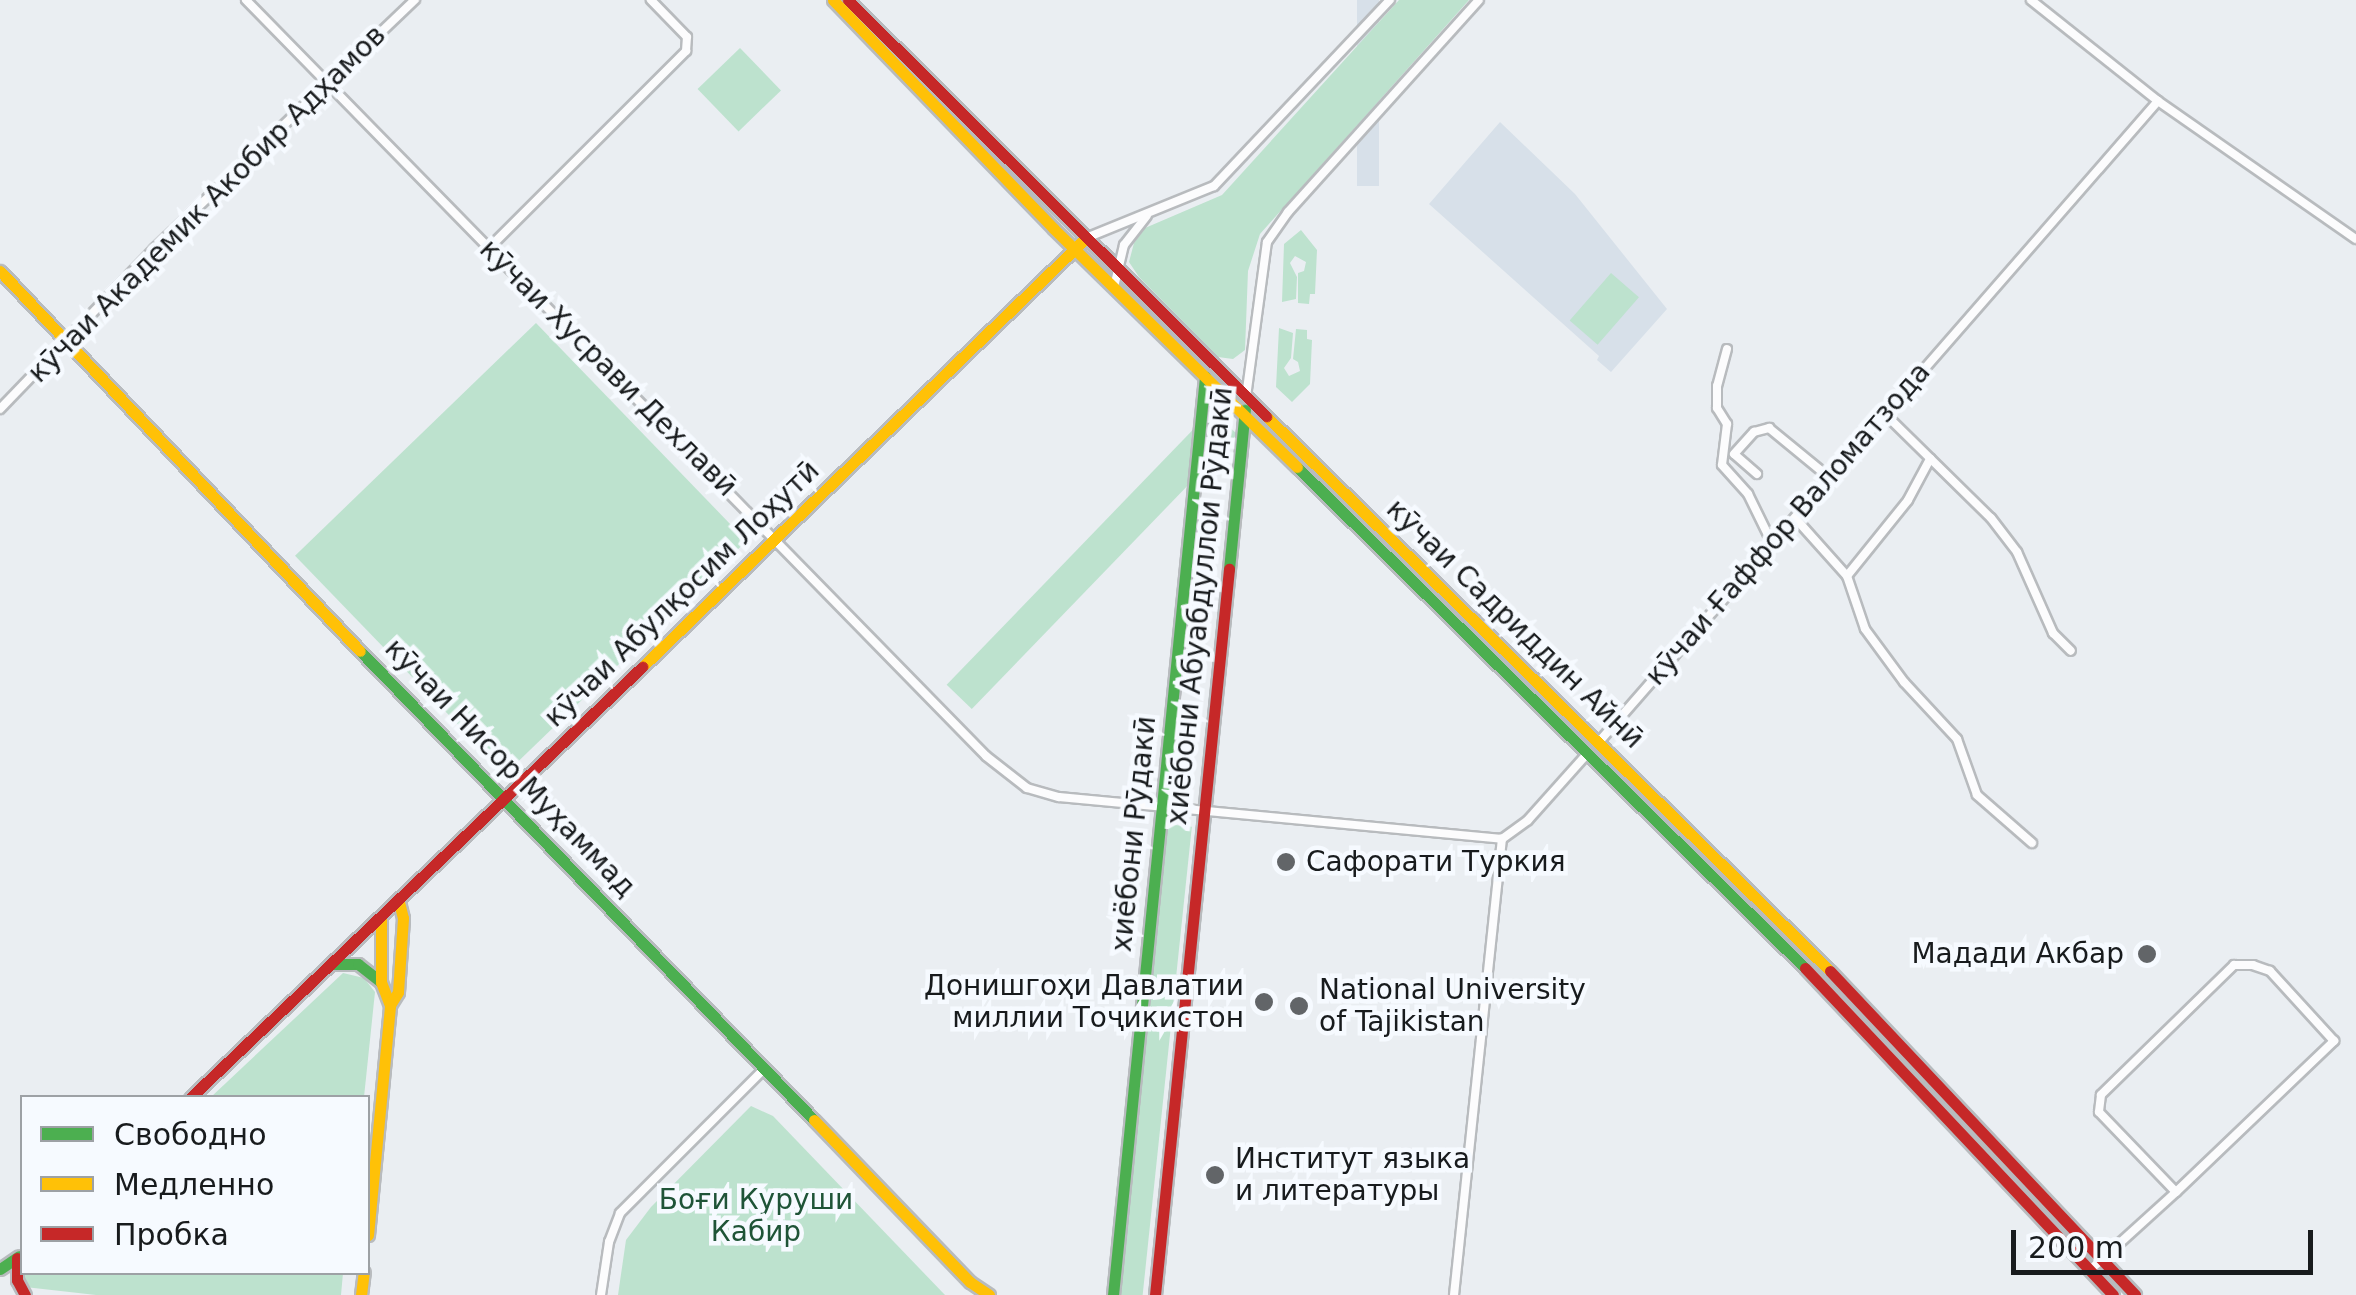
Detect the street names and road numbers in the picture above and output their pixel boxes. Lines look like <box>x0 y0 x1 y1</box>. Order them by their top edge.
street label: кӯчаи Академик Акобир Адҳамов <box>21 18 393 390</box>
street label: кӯчаи Хусрави Дехлавӣ <box>473 233 743 503</box>
street label: кӯчаи Ғаффор Валоматзода <box>1639 356 1937 692</box>
street label: хиёбони Абуабдуллои Рӯдакӣ <box>1160 385 1240 827</box>
street label: кӯчаи Абулқосим Лоҳутӣ <box>538 454 826 734</box>
street label: кӯчаи Садриддин Айнӣ <box>1379 492 1651 756</box>
street label: кӯчаи Нисор Муҳаммад <box>378 632 642 904</box>
street label: хиёбони Рӯдакӣ <box>1105 714 1163 954</box>

